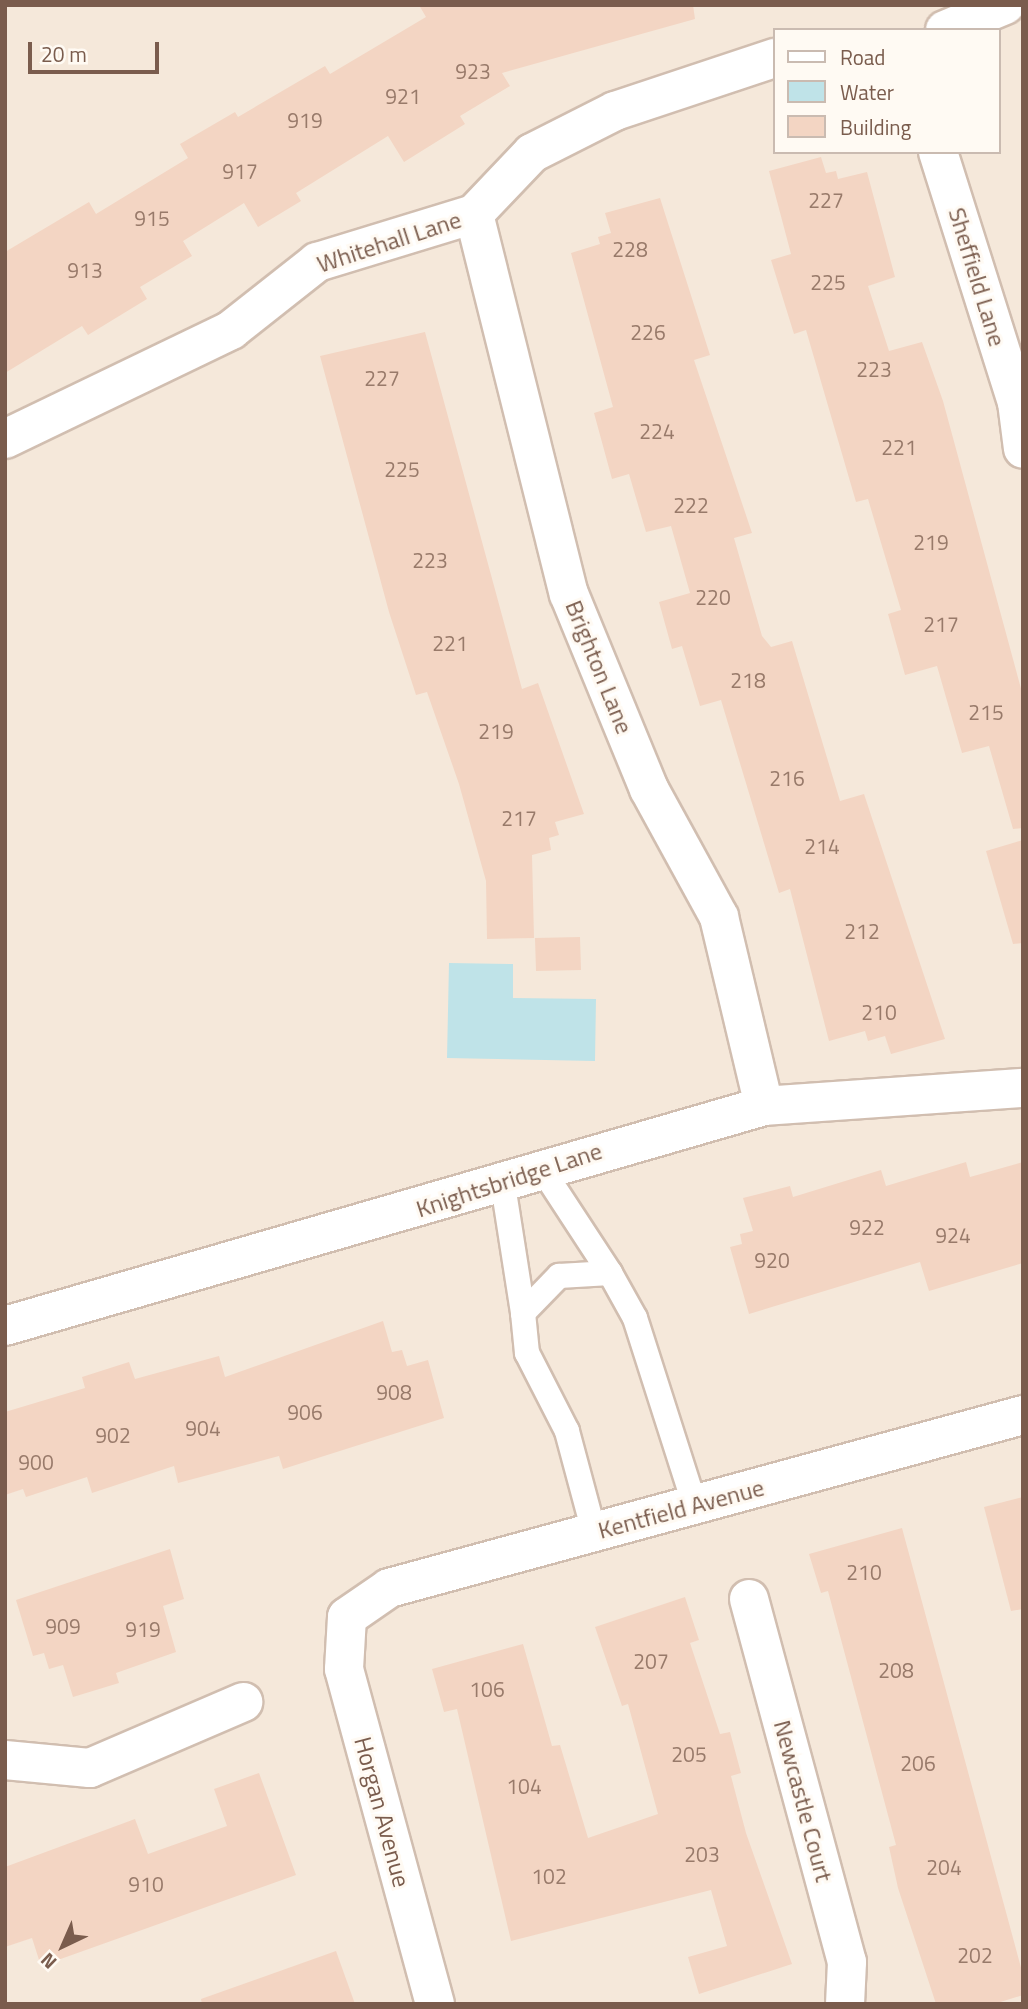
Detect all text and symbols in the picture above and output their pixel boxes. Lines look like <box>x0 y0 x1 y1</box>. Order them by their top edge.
scale bar <box>32 28 163 72</box>
legend <box>772 28 1000 154</box>
text: 20 m <box>41 38 87 70</box>
text: Road <box>840 41 885 73</box>
house number: 923 <box>455 58 491 84</box>
text: Water <box>840 76 894 108</box>
house number: 921 <box>385 83 421 109</box>
house number: 919 <box>287 107 323 133</box>
text: Building <box>840 111 911 143</box>
house number: 917 <box>222 158 258 184</box>
house number: 227 <box>808 187 844 213</box>
street label: Sheffield Lane <box>942 204 1012 350</box>
house number: 915 <box>134 205 170 231</box>
street label: Whitehall Lane <box>313 205 465 279</box>
house number: 228 <box>612 236 648 262</box>
house number: 913 <box>67 257 103 283</box>
house number: 225 <box>810 269 846 295</box>
house number: 226 <box>630 319 666 345</box>
house number: 223 <box>856 356 892 382</box>
house number: 227 <box>364 365 400 391</box>
house number: 224 <box>639 418 675 444</box>
house number: 221 <box>881 434 917 460</box>
house number: 225 <box>384 456 420 482</box>
house number: 222 <box>673 492 709 518</box>
house number: 219 <box>913 529 949 555</box>
house number: 223 <box>412 547 448 573</box>
house number: 220 <box>695 584 731 610</box>
street label: Brighton Lane <box>559 596 639 738</box>
house number: 217 <box>923 611 959 637</box>
house number: 221 <box>432 630 468 656</box>
house number: 218 <box>730 667 766 693</box>
house number: 215 <box>968 699 1004 725</box>
house number: 219 <box>478 718 514 744</box>
house number: 216 <box>769 765 805 791</box>
house number: 217 <box>501 805 537 831</box>
house number: 214 <box>804 833 840 859</box>
house number: 212 <box>844 918 880 944</box>
house number: 210 <box>861 999 897 1025</box>
street label: Knightsbridge Lane <box>412 1136 606 1224</box>
house number: 922 <box>849 1214 885 1240</box>
house number: 924 <box>935 1222 971 1248</box>
house number: 920 <box>754 1247 790 1273</box>
house number: 908 <box>376 1379 412 1405</box>
house number: 906 <box>287 1399 323 1425</box>
house number: 904 <box>185 1415 221 1441</box>
house number: 902 <box>95 1422 131 1448</box>
house number: 900 <box>18 1449 54 1475</box>
street label: Kentfield Avenue <box>595 1473 767 1545</box>
house number: 210 <box>846 1559 882 1585</box>
house number: 909 <box>45 1613 81 1639</box>
house number: 919 <box>125 1616 161 1642</box>
house number: 207 <box>633 1648 669 1674</box>
house number: 208 <box>878 1657 914 1683</box>
house number: 106 <box>469 1676 505 1702</box>
street label: Newcastle Court <box>768 1717 838 1885</box>
street label: Horgan Avenue <box>348 1734 416 1890</box>
house number: 205 <box>671 1741 707 1767</box>
house number: 206 <box>900 1750 936 1776</box>
house number: 104 <box>506 1773 542 1799</box>
house number: 203 <box>684 1841 720 1867</box>
house number: 204 <box>926 1854 962 1880</box>
house number: 102 <box>531 1863 567 1889</box>
house number: 910 <box>128 1871 164 1897</box>
north arrow <box>28 1911 98 1981</box>
house number: 202 <box>957 1942 993 1968</box>
text: N <box>33 1946 63 1976</box>

